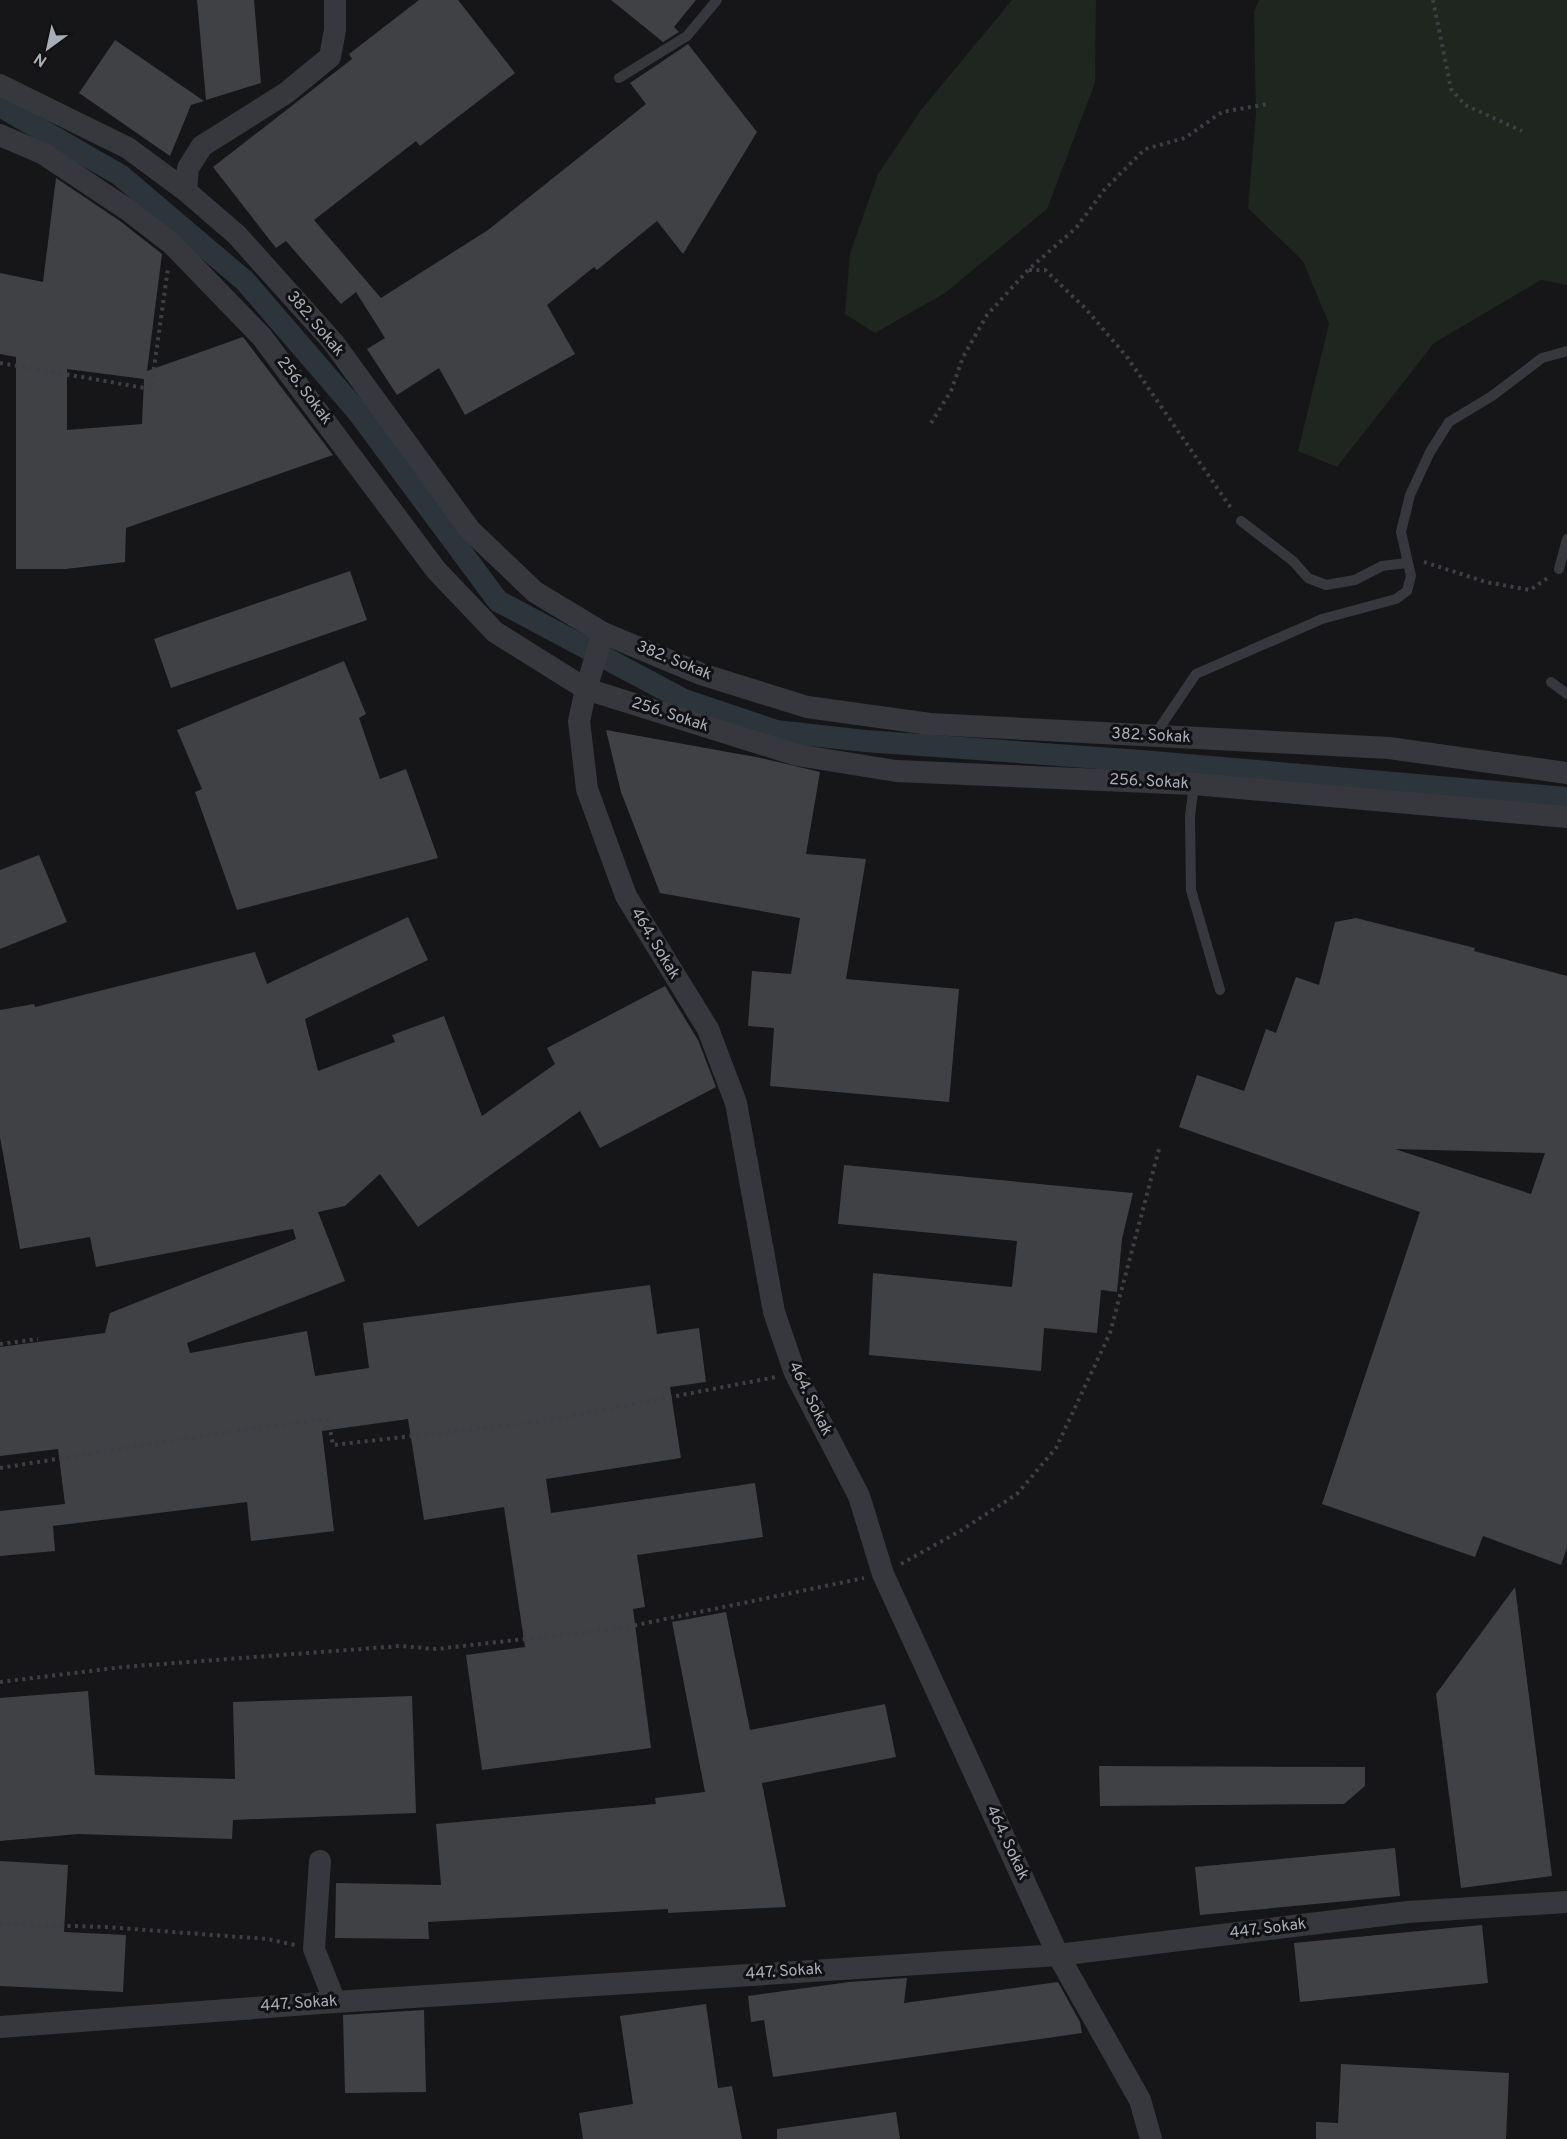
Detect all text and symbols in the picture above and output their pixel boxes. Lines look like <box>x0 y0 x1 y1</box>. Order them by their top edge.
north arrow <box>18 18 78 78</box>
text: N <box>31 47 51 70</box>
street label: 382. Sokak <box>282 287 348 361</box>
street label: 256. Sokak <box>272 353 336 429</box>
street label: 382. Sokak <box>633 637 715 685</box>
street label: 256. Sokak <box>629 693 711 737</box>
street label: 382. Sokak <box>1111 724 1191 748</box>
street label: 256. Sokak <box>1109 770 1189 794</box>
street label: 464. Sokak <box>626 905 684 983</box>
street label: 464. Sokak <box>783 1359 837 1439</box>
street label: 464. Sokak <box>981 1803 1033 1883</box>
street label: 447. Sokak <box>1229 1914 1307 1944</box>
street label: 447. Sokak <box>745 1959 823 1985</box>
street label: 447. Sokak <box>260 1991 338 2017</box>

